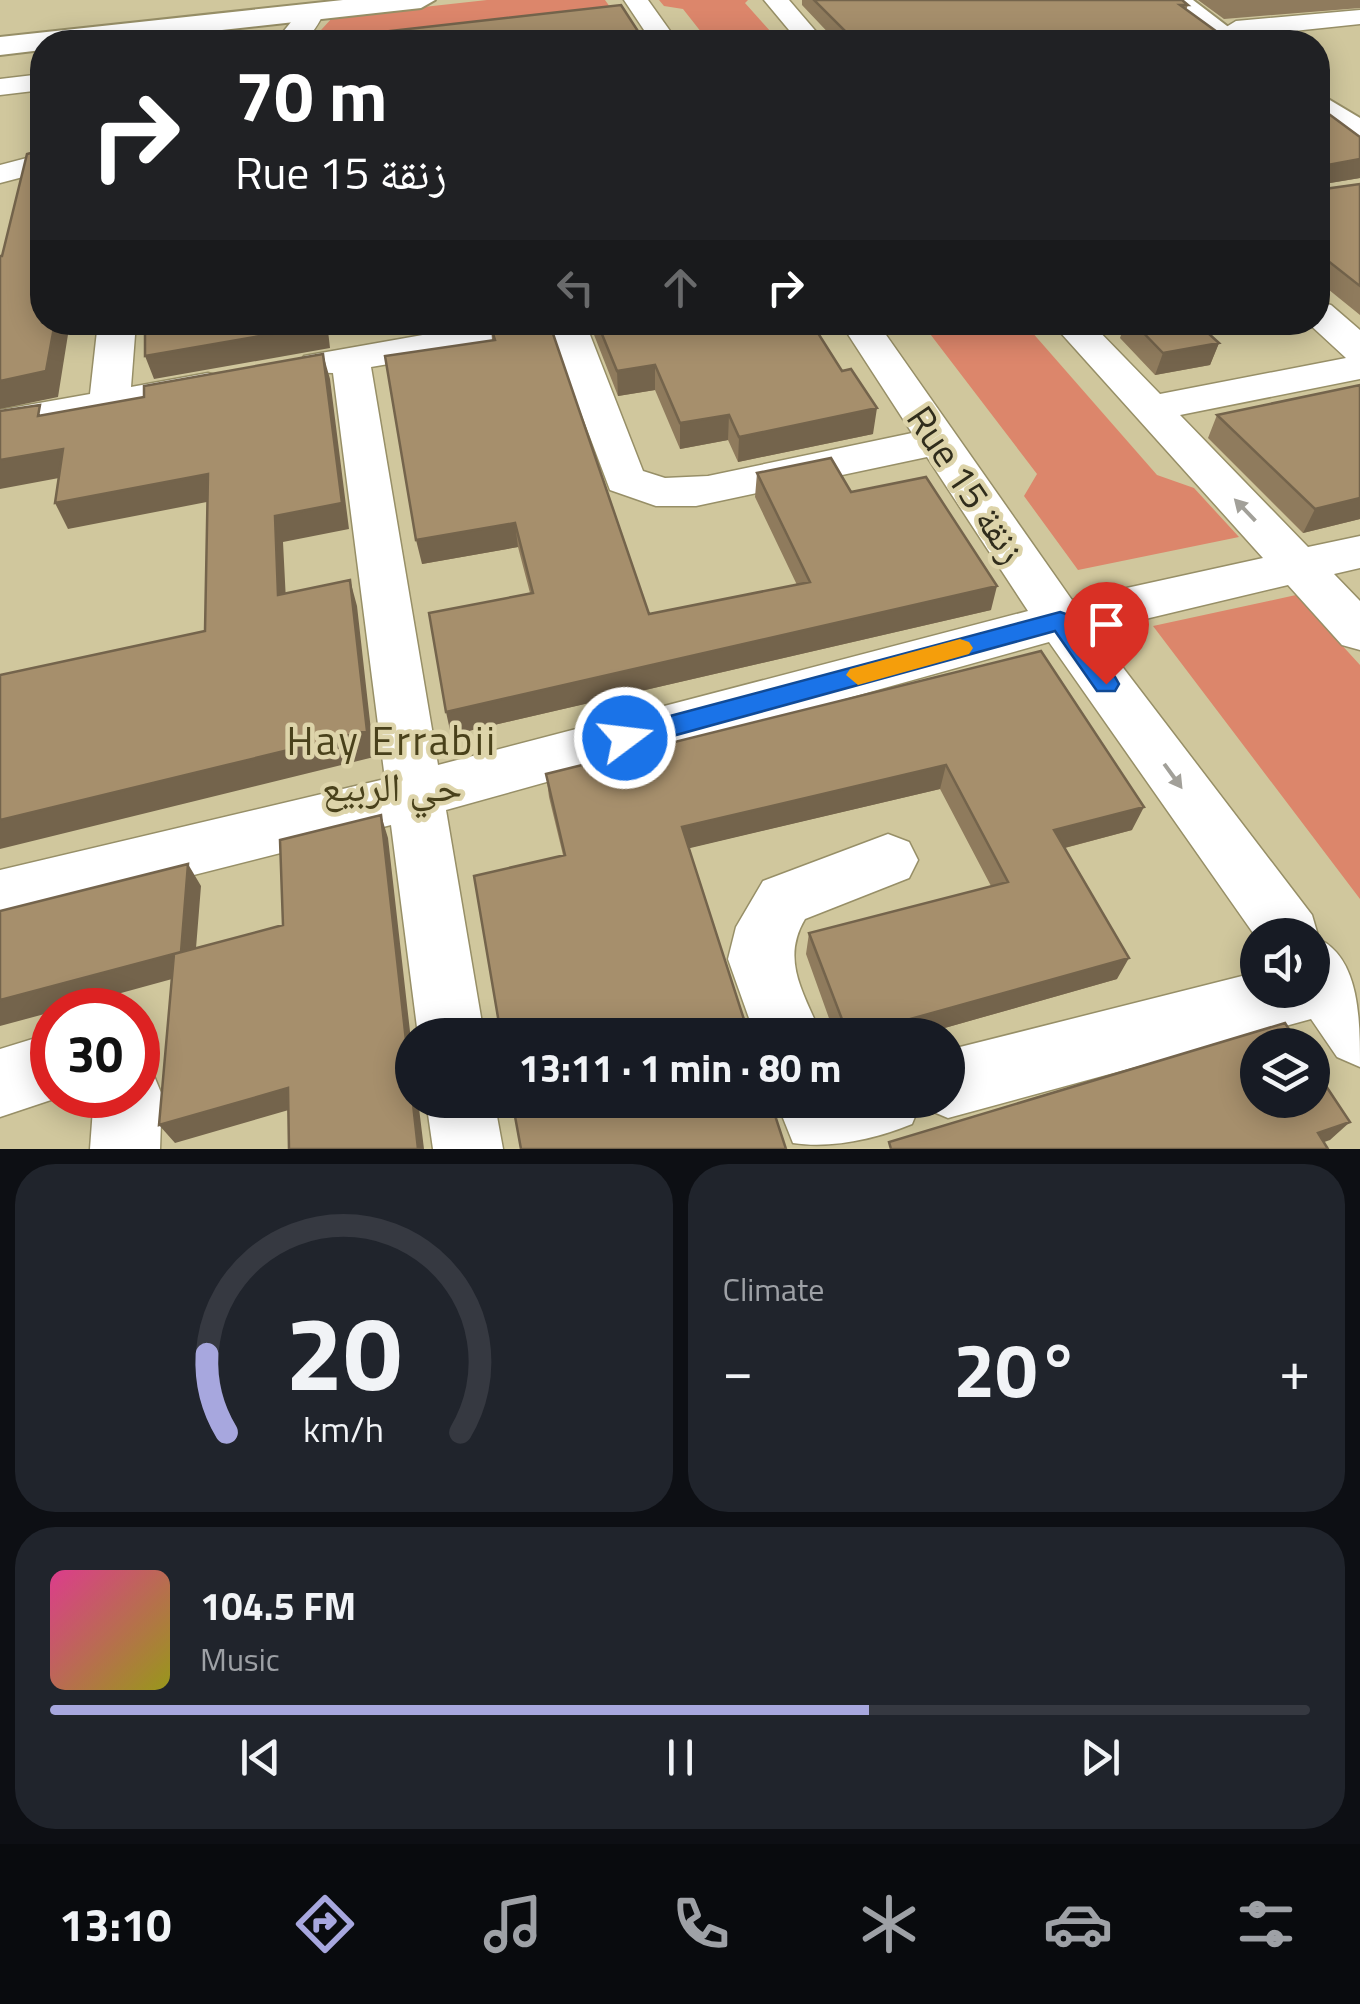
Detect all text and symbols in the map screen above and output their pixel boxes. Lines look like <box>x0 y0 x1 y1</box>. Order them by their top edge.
text: 70 m <box>235 42 388 148</box>
icon: right <box>70 70 200 200</box>
text: Rue 15 زنقة <box>235 138 447 206</box>
icon: left <box>548 260 603 315</box>
icon: ahead <box>653 260 708 315</box>
icon: right <box>758 260 813 315</box>
street label: Rue 15 زنقة <box>893 394 1041 574</box>
one-way arrow <box>1234 499 1257 523</box>
pin <box>1064 582 1149 685</box>
icon: arrive <box>1079 597 1134 652</box>
position arrow <box>573 686 677 790</box>
district label: Hay Errabii حي الربيع <box>287 710 497 819</box>
one-way arrow <box>1163 763 1183 789</box>
map controls <box>1240 918 1330 1118</box>
button: sound <box>1240 918 1330 1008</box>
speed limit sign: 30 <box>30 988 160 1118</box>
button: layers <box>1240 1028 1330 1118</box>
text: 13:11 · 1 min · 80 m <box>519 1039 841 1097</box>
text: Climate <box>723 1265 824 1313</box>
text: 20 <box>286 1272 402 1430</box>
text: 20° <box>953 1312 1079 1426</box>
text: − <box>723 1328 753 1411</box>
text: + <box>1279 1328 1310 1411</box>
text: km/h <box>303 1401 384 1456</box>
text: 104.5 FM <box>200 1577 356 1635</box>
text: Music <box>200 1635 280 1683</box>
icon: previous <box>233 1730 288 1785</box>
icon: pause <box>653 1730 708 1785</box>
icon: next <box>1073 1730 1128 1785</box>
icon: directions <box>290 1889 360 1959</box>
icon: music <box>478 1889 548 1959</box>
icon: phone <box>666 1889 736 1959</box>
icon: climate <box>854 1889 924 1959</box>
icon: car <box>1043 1889 1113 1959</box>
icon: filters <box>1231 1889 1301 1959</box>
text: 13:10 <box>59 1890 171 1958</box>

